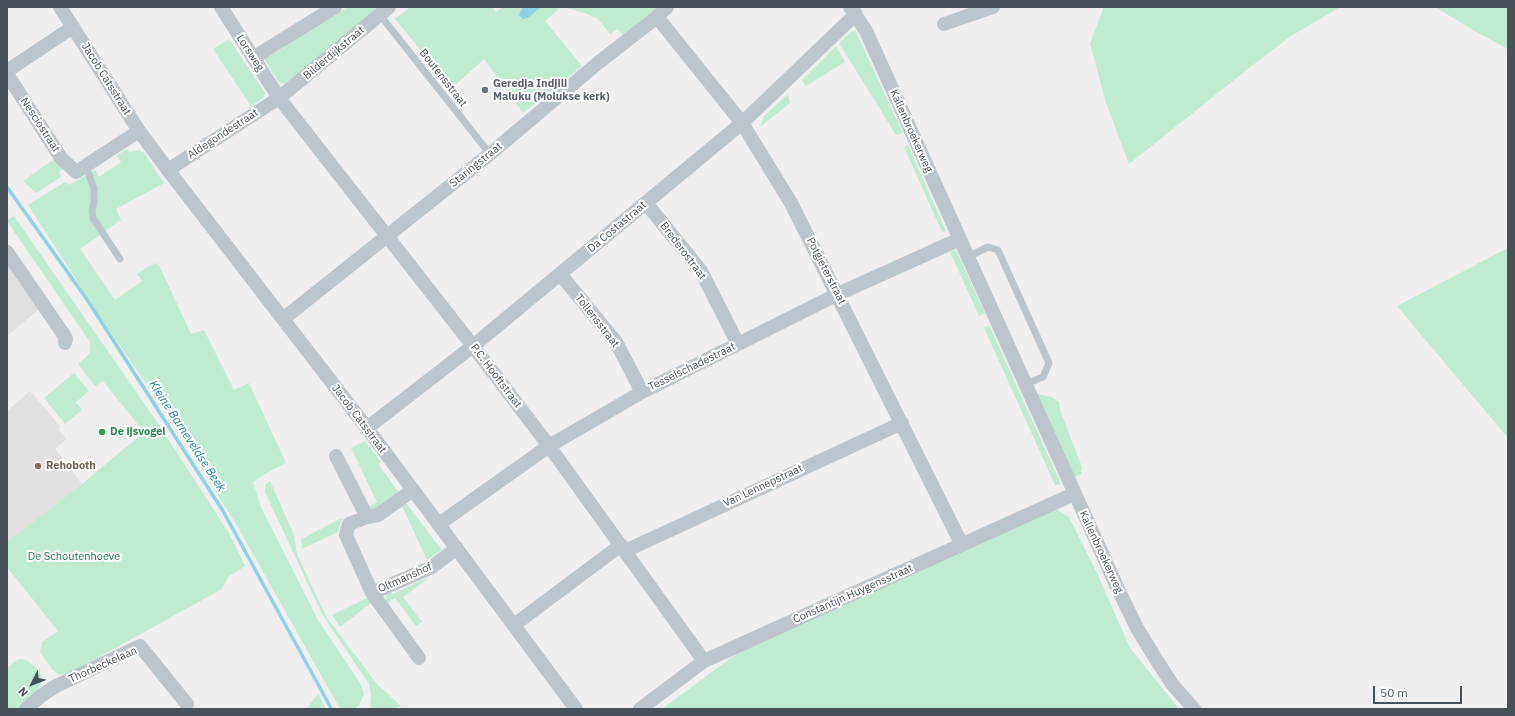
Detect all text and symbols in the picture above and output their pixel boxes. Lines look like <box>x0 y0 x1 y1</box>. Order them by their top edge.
street label: Bilderdijkstraat <box>301 24 367 82</box>
street label: Lorsweg <box>233 32 267 74</box>
street label: Jacob Catsstraat <box>78 40 134 118</box>
street label: Boutensstraat <box>416 46 470 110</box>
place label: Geredja Indjili Maluku (Molukse kerk) <box>493 77 610 103</box>
marker: Geredja Indjili Maluku (Molukse kerk) <box>480 85 490 95</box>
street label: Kallenbroekerweg <box>887 87 935 175</box>
street label: Nesciostraat <box>17 95 63 155</box>
street label: Aldegondestraat <box>185 106 261 162</box>
street label: Staringstraat <box>447 140 505 190</box>
street label: Da Costastraat <box>585 199 649 255</box>
street label: Brederostraat <box>657 220 709 282</box>
street label: Potgieterstraat <box>803 235 849 307</box>
street label: Tollensstraat <box>572 292 622 350</box>
street label: Tesselschadestraat <box>646 340 738 394</box>
street label: P.C. Hooftstraat <box>468 341 524 411</box>
water label: Kleine Barneveldse Beek <box>146 378 228 494</box>
street label: Jacob Catsstraat <box>329 382 389 456</box>
place label: De ijsvogel <box>110 425 166 439</box>
marker: De ijsvogel <box>97 427 107 437</box>
place label: Rehoboth <box>46 459 96 473</box>
marker: Rehoboth <box>33 461 43 471</box>
street label: Van Lennepstraat <box>721 462 805 510</box>
street label: Kallenbroekerweg <box>1076 509 1126 595</box>
park label: De Schoutenhoeve <box>28 550 120 564</box>
street label: Oltmanshof <box>376 560 434 596</box>
street label: Constantijn Huygensstraat <box>791 562 915 626</box>
street label: Thorbeckelaan <box>67 644 139 686</box>
north arrow <box>12 664 52 704</box>
scale bar <box>1375 678 1464 704</box>
text: N <box>15 684 31 700</box>
text: 50 m <box>1380 685 1408 700</box>

